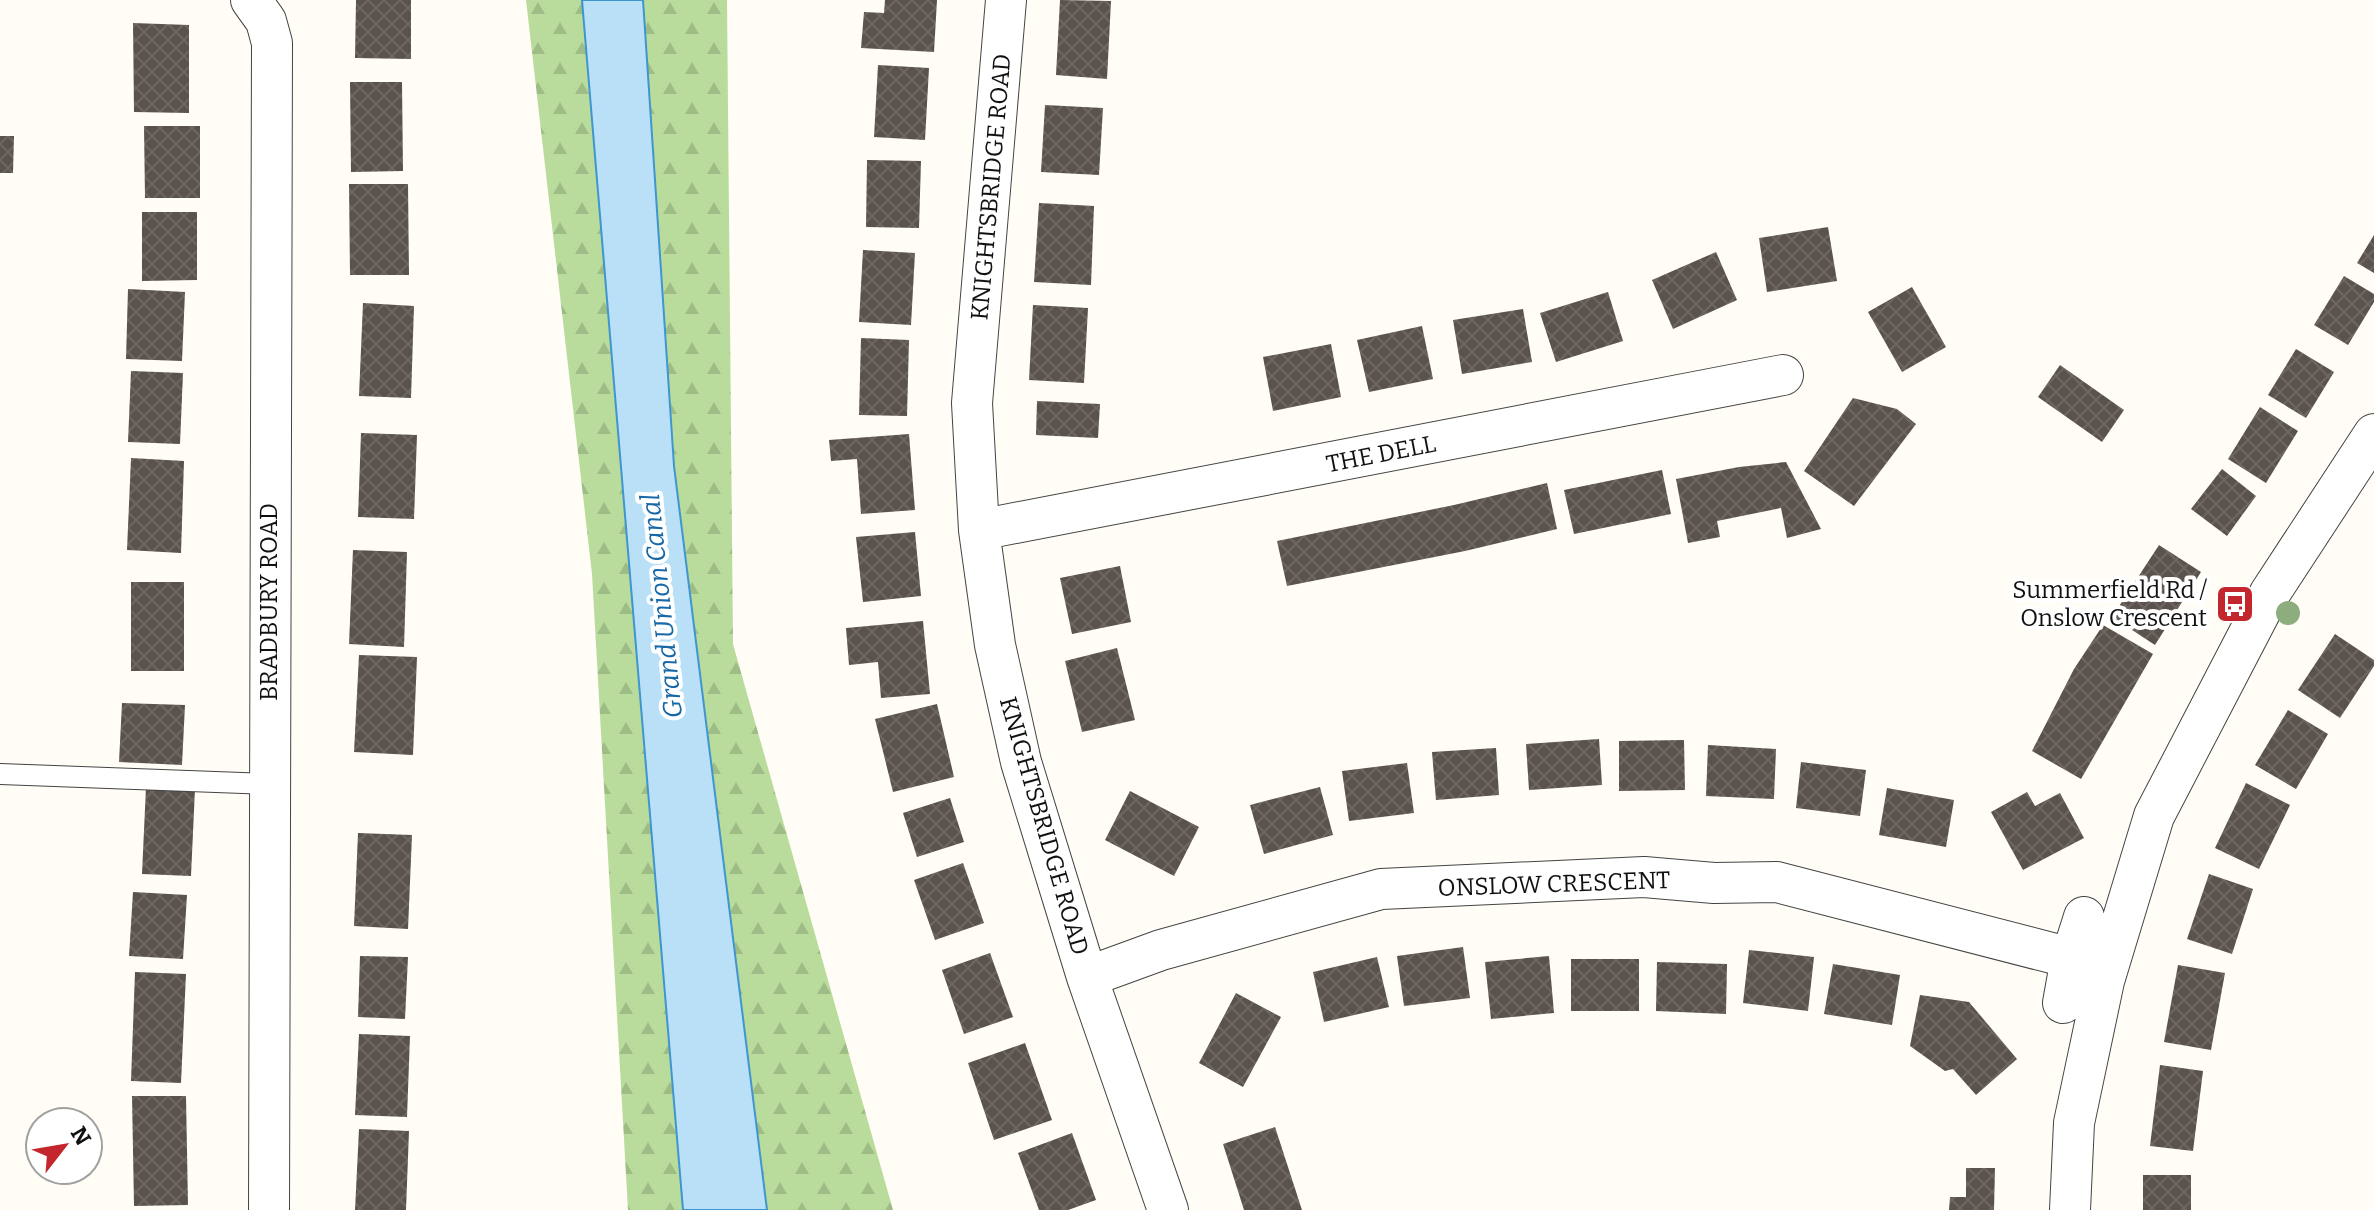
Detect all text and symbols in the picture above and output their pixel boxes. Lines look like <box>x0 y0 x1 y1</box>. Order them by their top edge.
street label: KNIGHTSBRIDGE ROAD <box>965 53 1017 321</box>
street label: THE DELL <box>1324 430 1438 478</box>
water label: Grand Union Canal <box>635 492 689 720</box>
street label: BRADBURY ROAD <box>255 503 283 701</box>
place label: Summerfield Rd / Onslow Crescent <box>2012 576 2207 632</box>
bus stop icon: Summerfield Rd / Onslow Crescent <box>2214 583 2256 625</box>
street label: KNIGHTSBRIDGE ROAD <box>994 694 1094 958</box>
street label: ONSLOW CRESCENT <box>1437 866 1671 902</box>
north arrow <box>24 1106 104 1186</box>
text: N <box>65 1122 97 1150</box>

